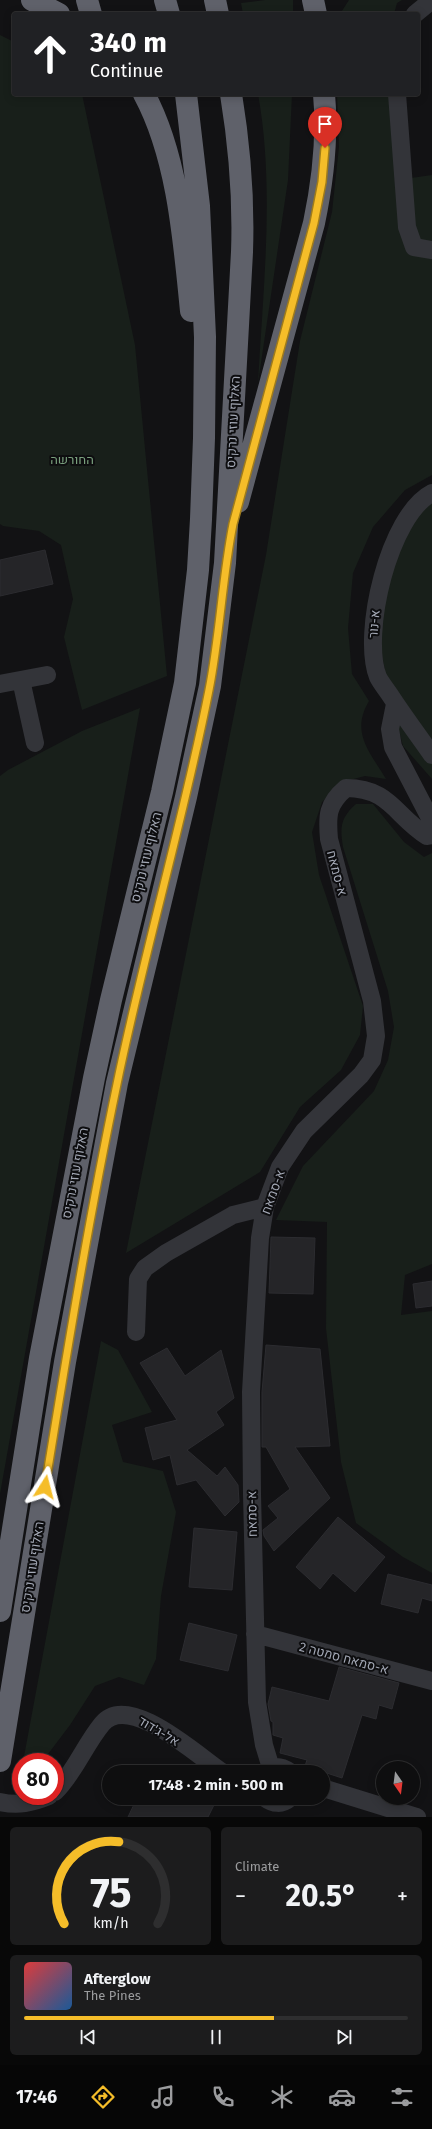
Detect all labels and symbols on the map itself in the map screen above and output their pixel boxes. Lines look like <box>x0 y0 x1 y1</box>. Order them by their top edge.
pin <box>308 107 342 148</box>
street label: האלוף עוזי נרקיס <box>223 375 243 469</box>
park label: החורשה <box>50 452 94 467</box>
street label: א-נור <box>365 609 383 639</box>
street label: האלוף עוזי נרקיס <box>128 810 164 904</box>
street label: א-סמאח <box>324 849 350 897</box>
street label: האלוף עוזי נרקיס <box>59 1126 91 1220</box>
street label: א-סמאח <box>258 1168 288 1216</box>
position arrow <box>24 1466 66 1508</box>
street label: א-סמאח <box>244 1491 260 1537</box>
street label: האלוף עוזי נרקיס <box>17 1520 47 1614</box>
street label: א-סמאח סמטה 2 <box>298 1639 390 1677</box>
street label: אל-ג'דוד <box>136 1713 182 1749</box>
speed limit sign: 80 <box>12 1753 64 1805</box>
north arrow <box>376 1761 420 1805</box>

